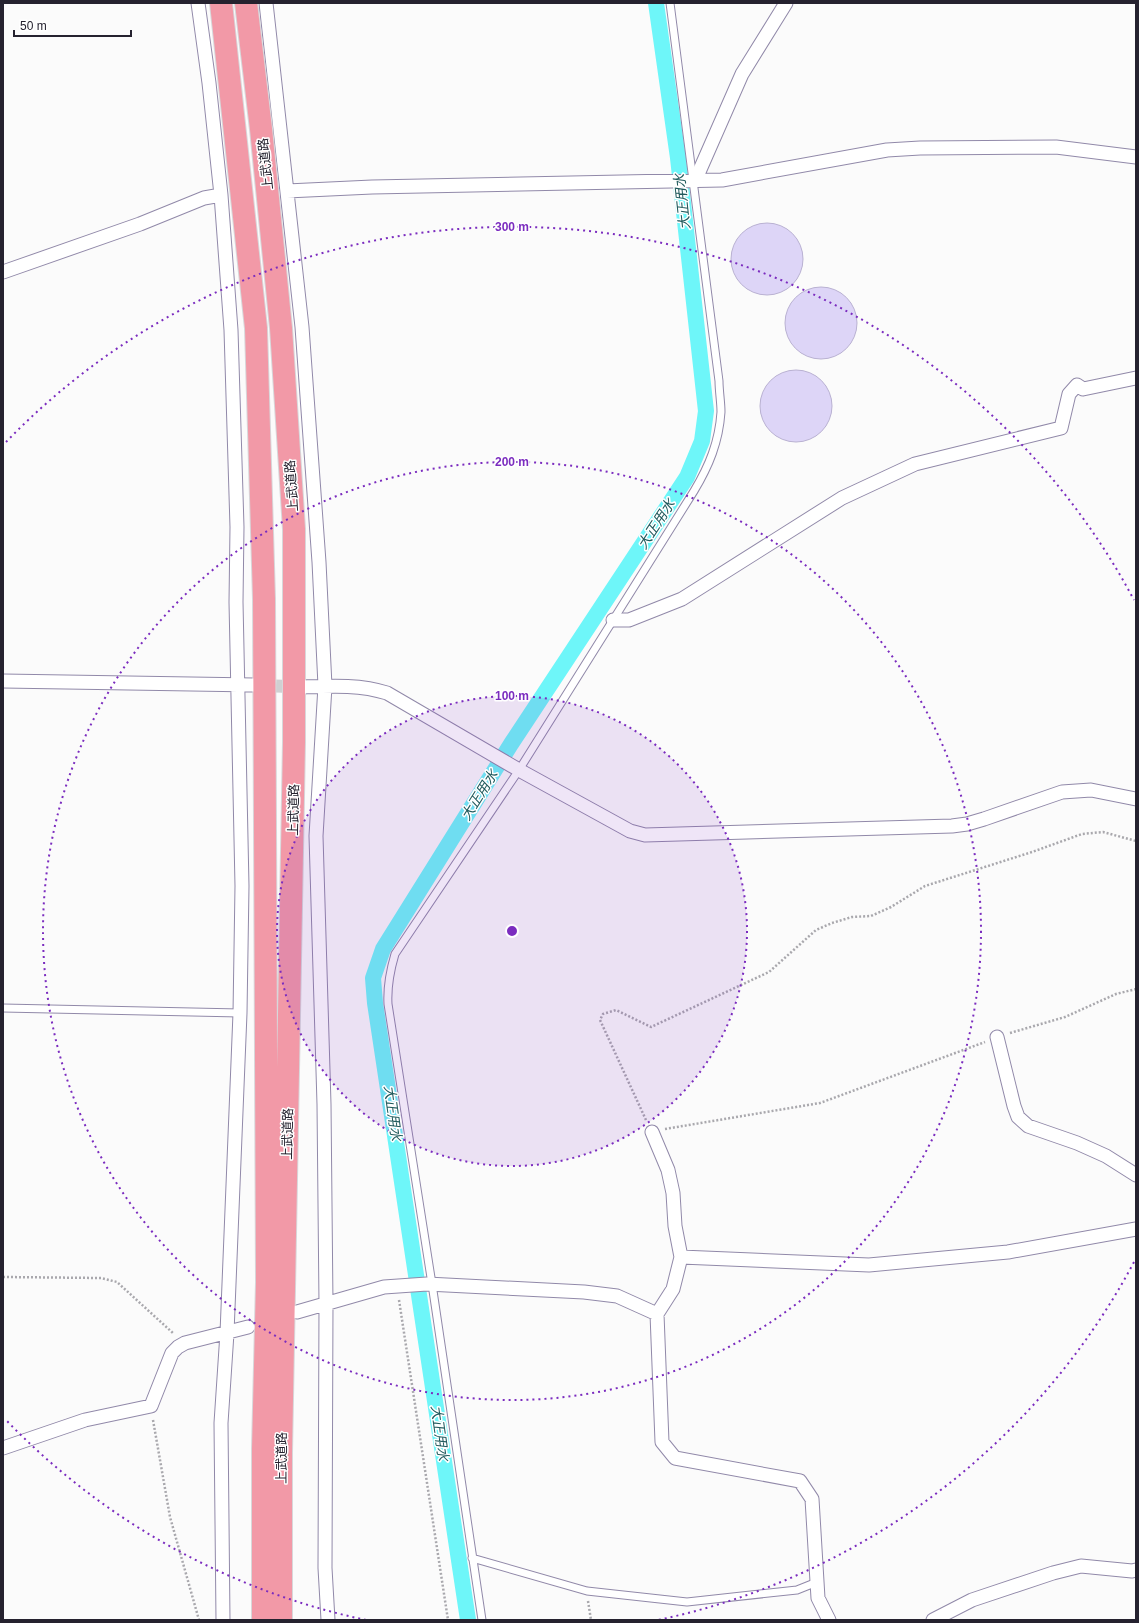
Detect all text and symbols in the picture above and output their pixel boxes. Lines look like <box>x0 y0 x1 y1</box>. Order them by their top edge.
scale bar <box>14 12 131 38</box>
text: 50 m <box>20 19 47 33</box>
street label: 上武道路 <box>255 137 276 191</box>
water label: 大正用水 <box>671 171 693 231</box>
text: 300 m <box>495 220 529 234</box>
text: 200 m <box>495 455 529 469</box>
street label: 上武道路 <box>282 459 301 512</box>
water label: 大正用水 <box>634 494 679 552</box>
text: 100 m <box>495 689 529 703</box>
water label: 大正用水 <box>457 765 502 823</box>
street label: 上武道路 <box>286 784 301 836</box>
centre of rings <box>505 924 519 938</box>
water label: 大正用水 <box>381 1084 405 1144</box>
street label: 上武道路 <box>280 1108 295 1160</box>
water label: 大正用水 <box>428 1404 452 1464</box>
street label: 上武道路 <box>274 1432 289 1484</box>

